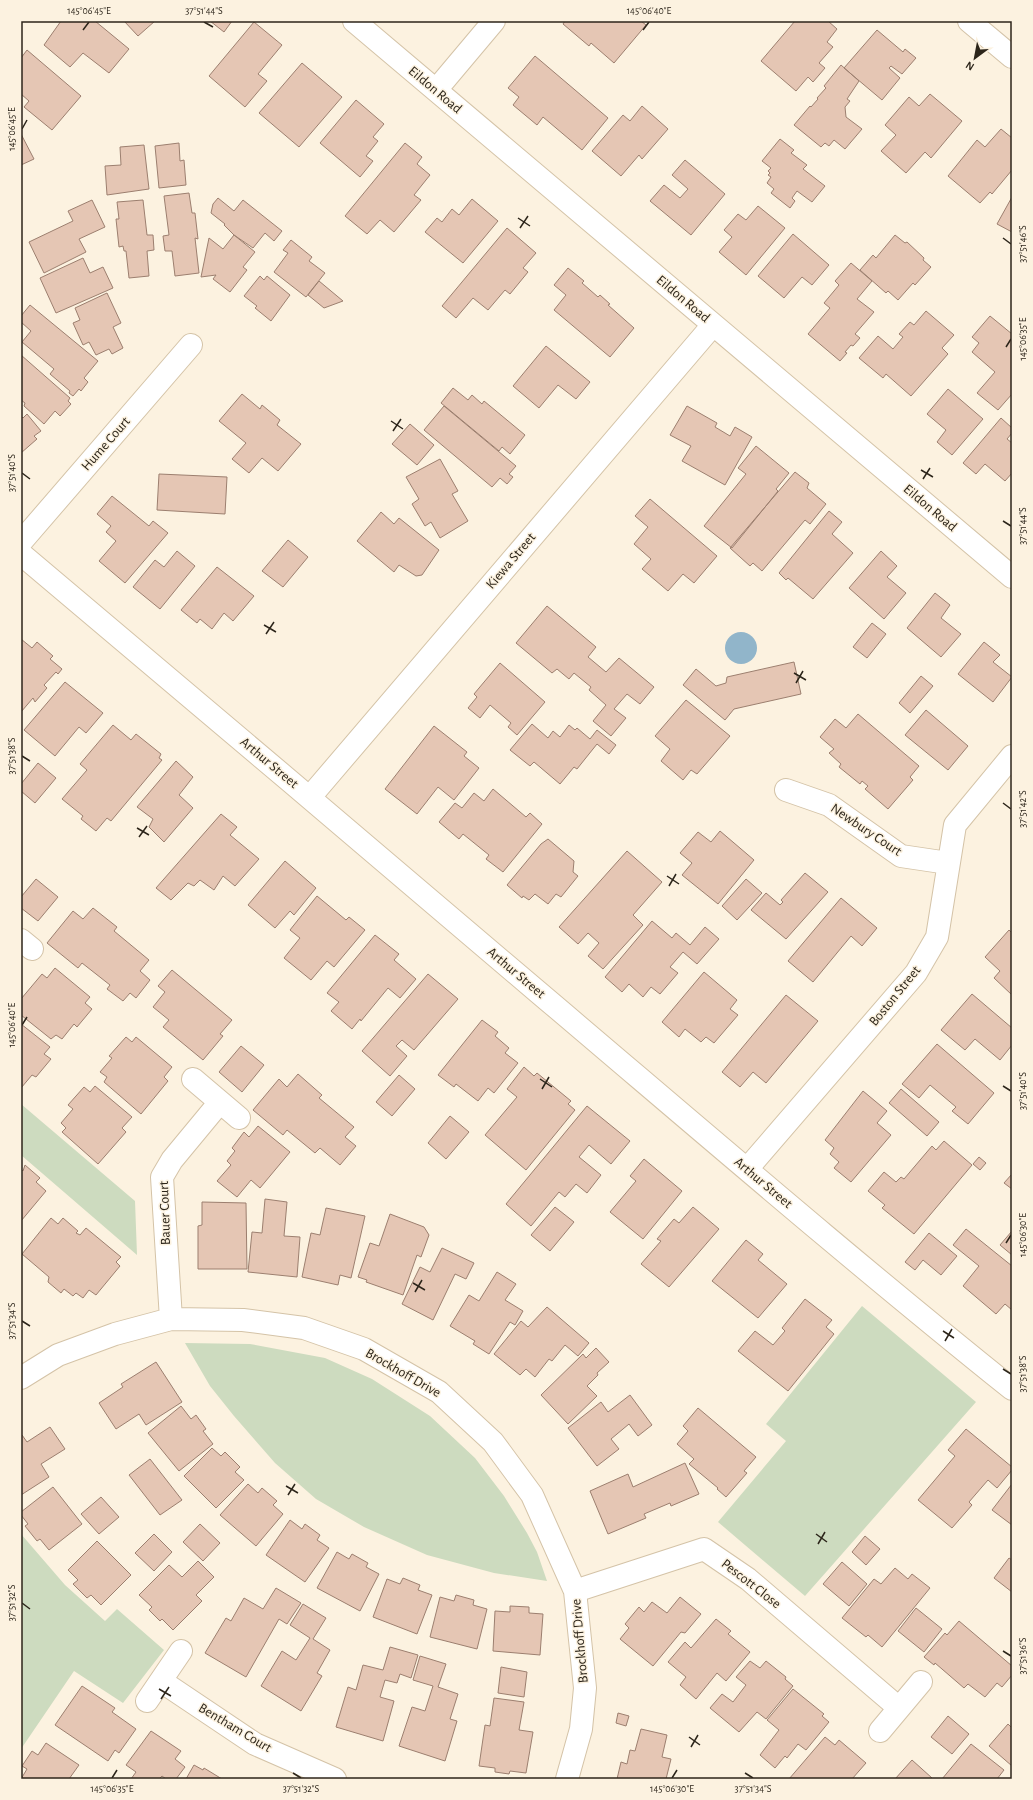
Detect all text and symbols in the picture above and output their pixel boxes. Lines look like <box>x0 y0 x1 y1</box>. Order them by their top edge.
text: 145°06'45"E <box>67 6 111 16</box>
text: 37°51'44"S <box>185 6 223 16</box>
text: 145°06'40"E <box>627 6 672 16</box>
north arrow <box>955 38 995 78</box>
text: N <box>964 59 976 73</box>
street label: Eildon Road <box>406 64 464 116</box>
text: 145°06'45"E <box>7 107 17 151</box>
text: 37°51'46"S <box>1018 225 1028 263</box>
street label: Eildon Road <box>654 273 712 325</box>
text: 145°06'35"E <box>1018 317 1028 360</box>
street label: Hume Court <box>79 414 133 474</box>
text: 37°51'40"S <box>7 454 17 492</box>
street label: Eildon Road <box>901 482 959 534</box>
text: 37°51'44"S <box>1018 507 1028 545</box>
street label: Kiewa Street <box>484 530 539 592</box>
street label: Arthur Street <box>237 735 301 792</box>
text: 37°51'38"S <box>7 737 17 774</box>
text: 37°51'42"S <box>1018 790 1028 828</box>
street label: Newbury Court <box>828 801 904 859</box>
street label: Arthur Street <box>484 945 548 1002</box>
street label: Boston Street <box>867 963 924 1029</box>
text: 145°06'40"E <box>7 1002 17 1047</box>
text: 37°51'40"S <box>1018 1072 1028 1110</box>
street label: Arthur Street <box>731 1155 795 1212</box>
street label: Bauer Court <box>157 1180 173 1245</box>
text: 145°06'30"E <box>1018 1213 1028 1257</box>
text: 37°51'34"S <box>7 1302 17 1339</box>
street label: Brockhoff Drive <box>363 1346 443 1400</box>
text: 37°51'38"S <box>1018 1355 1028 1392</box>
street label: Pescott Close <box>719 1557 783 1611</box>
text: 37°51'32"S <box>7 1584 17 1621</box>
street label: Brockhoff Drive <box>569 1598 591 1684</box>
text: 37°51'36"S <box>1018 1637 1028 1674</box>
street label: Bentham Court <box>196 1701 274 1756</box>
text: 145°06'35"E <box>91 1784 134 1794</box>
text: 37°51'32"S <box>283 1784 320 1794</box>
text: 145°06'30"E <box>650 1784 694 1794</box>
text: 37°51'34"S <box>735 1784 772 1794</box>

